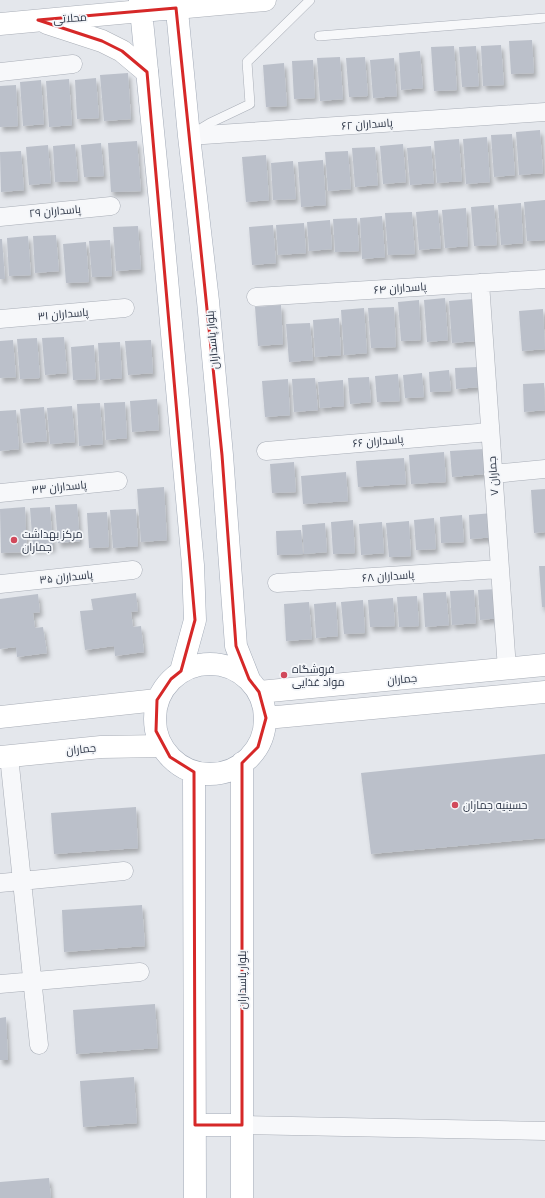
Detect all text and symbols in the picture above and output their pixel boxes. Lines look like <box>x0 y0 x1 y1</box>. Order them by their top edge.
street label: محلاتی <box>53 10 87 26</box>
street label: پاسداران ۶۲ <box>341 115 393 133</box>
street label: پاسداران ۲۹ <box>29 202 81 220</box>
street label: پاسداران ۶۴ <box>373 279 427 297</box>
street label: پاسداران ۳۱ <box>37 305 89 323</box>
street label: بلوار پاسداران <box>202 310 222 370</box>
street label: پاسداران ۶۶ <box>352 432 404 450</box>
street label: جماران ۷ <box>485 456 501 496</box>
street label: پاسداران ۳۳ <box>31 477 87 497</box>
place label: مرکز بهداشت جماران <box>22 527 83 554</box>
marker: مرکز بهداشت جماران <box>9 535 19 545</box>
street label: پاسداران ۳۵ <box>39 567 93 587</box>
street label: پاسداران ۶۸ <box>361 567 415 585</box>
place label: فروشگاه مواد غذایی <box>292 662 345 689</box>
marker: فروشگاه مواد غذایی <box>279 670 289 680</box>
street label: جماران <box>386 671 418 687</box>
street label: جماران <box>65 740 97 758</box>
place label: حسینیه جماران <box>463 798 527 812</box>
marker: حسینیه جماران <box>450 800 460 810</box>
street label: بلوار پاسداران <box>235 951 249 1009</box>

